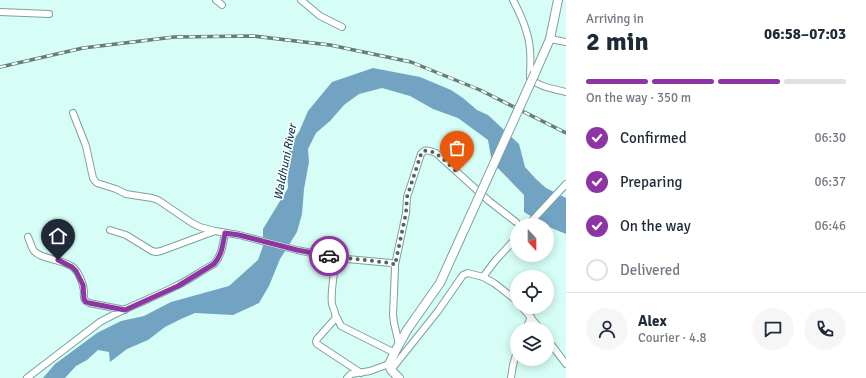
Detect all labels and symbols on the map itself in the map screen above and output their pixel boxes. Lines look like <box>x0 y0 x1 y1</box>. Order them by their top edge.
water label: Waldhuni River <box>271 121 301 201</box>
pin <box>440 131 474 172</box>
north arrow <box>510 218 554 262</box>
pin <box>41 219 75 260</box>
courier <box>309 236 349 276</box>

